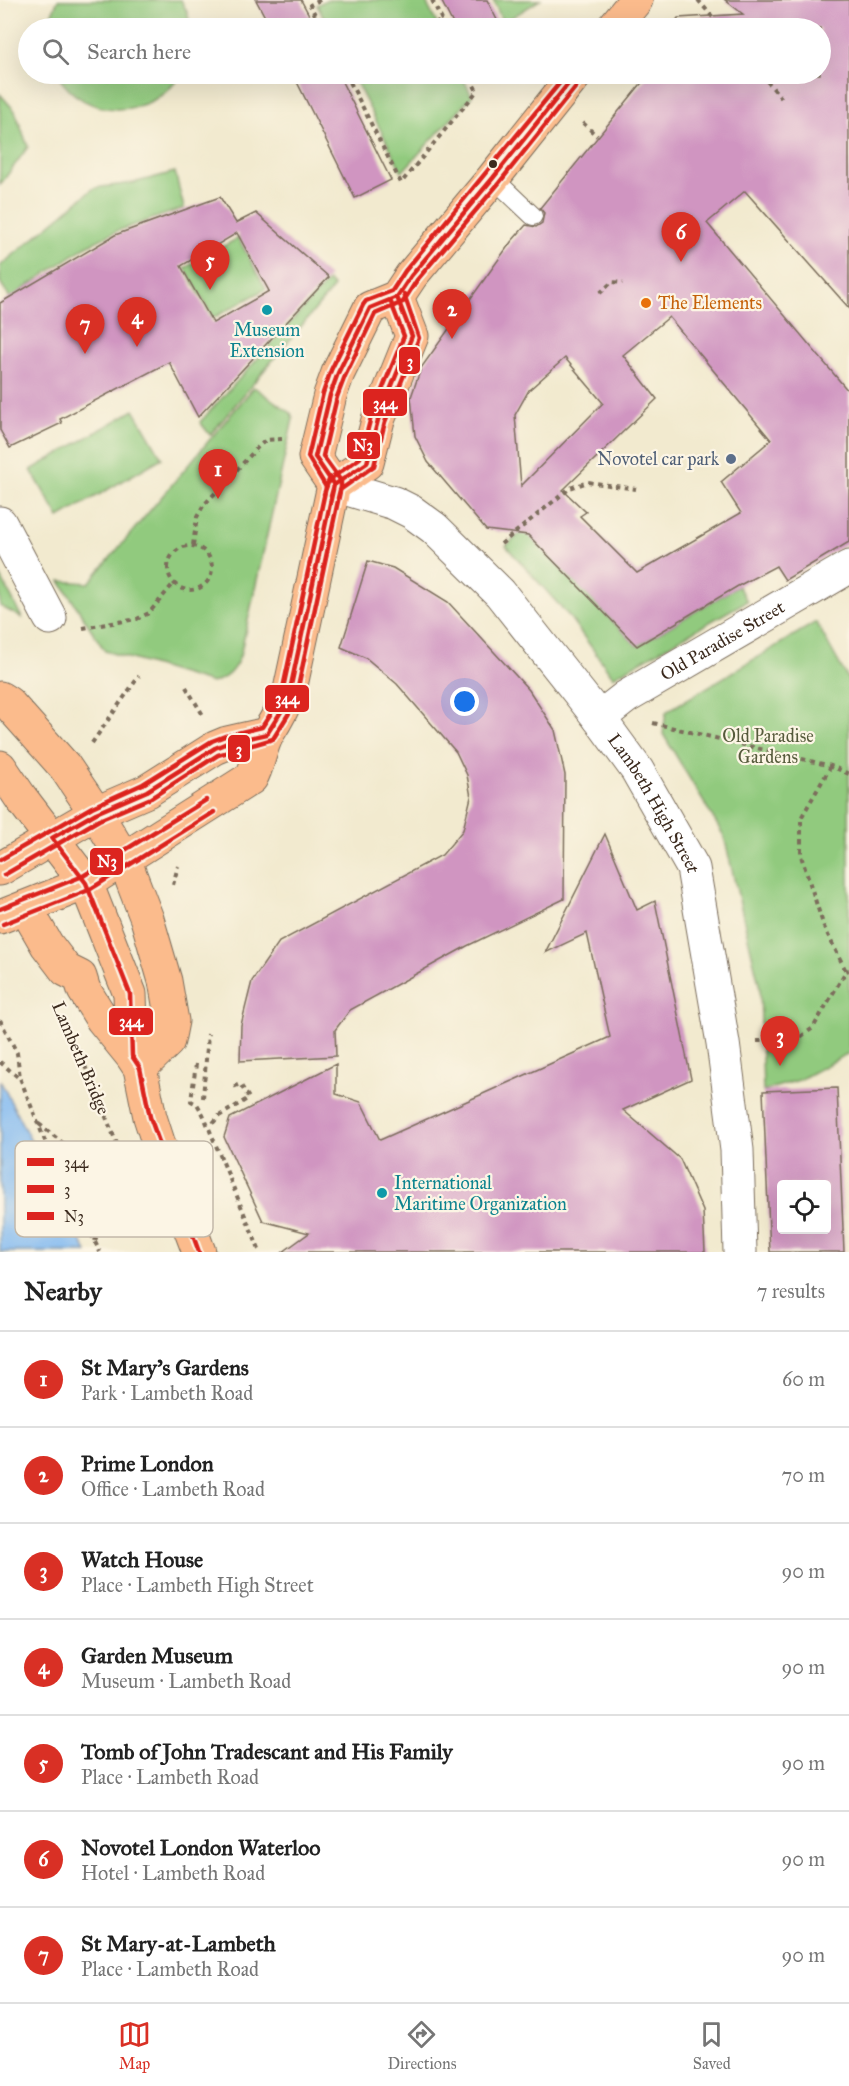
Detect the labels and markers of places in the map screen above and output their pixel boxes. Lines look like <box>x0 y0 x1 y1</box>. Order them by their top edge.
unlabelled marker <box>487 158 499 170</box>
pin: 6 <box>662 212 700 262</box>
pin: 5 <box>190 240 230 290</box>
pin: 2 <box>432 290 472 339</box>
place label: The Elements <box>658 292 762 314</box>
marker: The Elements <box>639 296 653 310</box>
pin: 4 <box>118 298 156 347</box>
marker: Museum Extension <box>260 303 274 317</box>
pin: 7 <box>66 304 104 354</box>
place label: Museum Extension <box>230 319 305 362</box>
place label: Novotel car park <box>597 448 720 470</box>
pin: 1 <box>198 450 238 499</box>
marker: Novotel car park <box>724 452 738 466</box>
pin: 3 <box>760 1016 800 1066</box>
place label: International Maritime Organization <box>394 1172 567 1216</box>
marker: International Maritime Organization <box>375 1186 389 1200</box>

